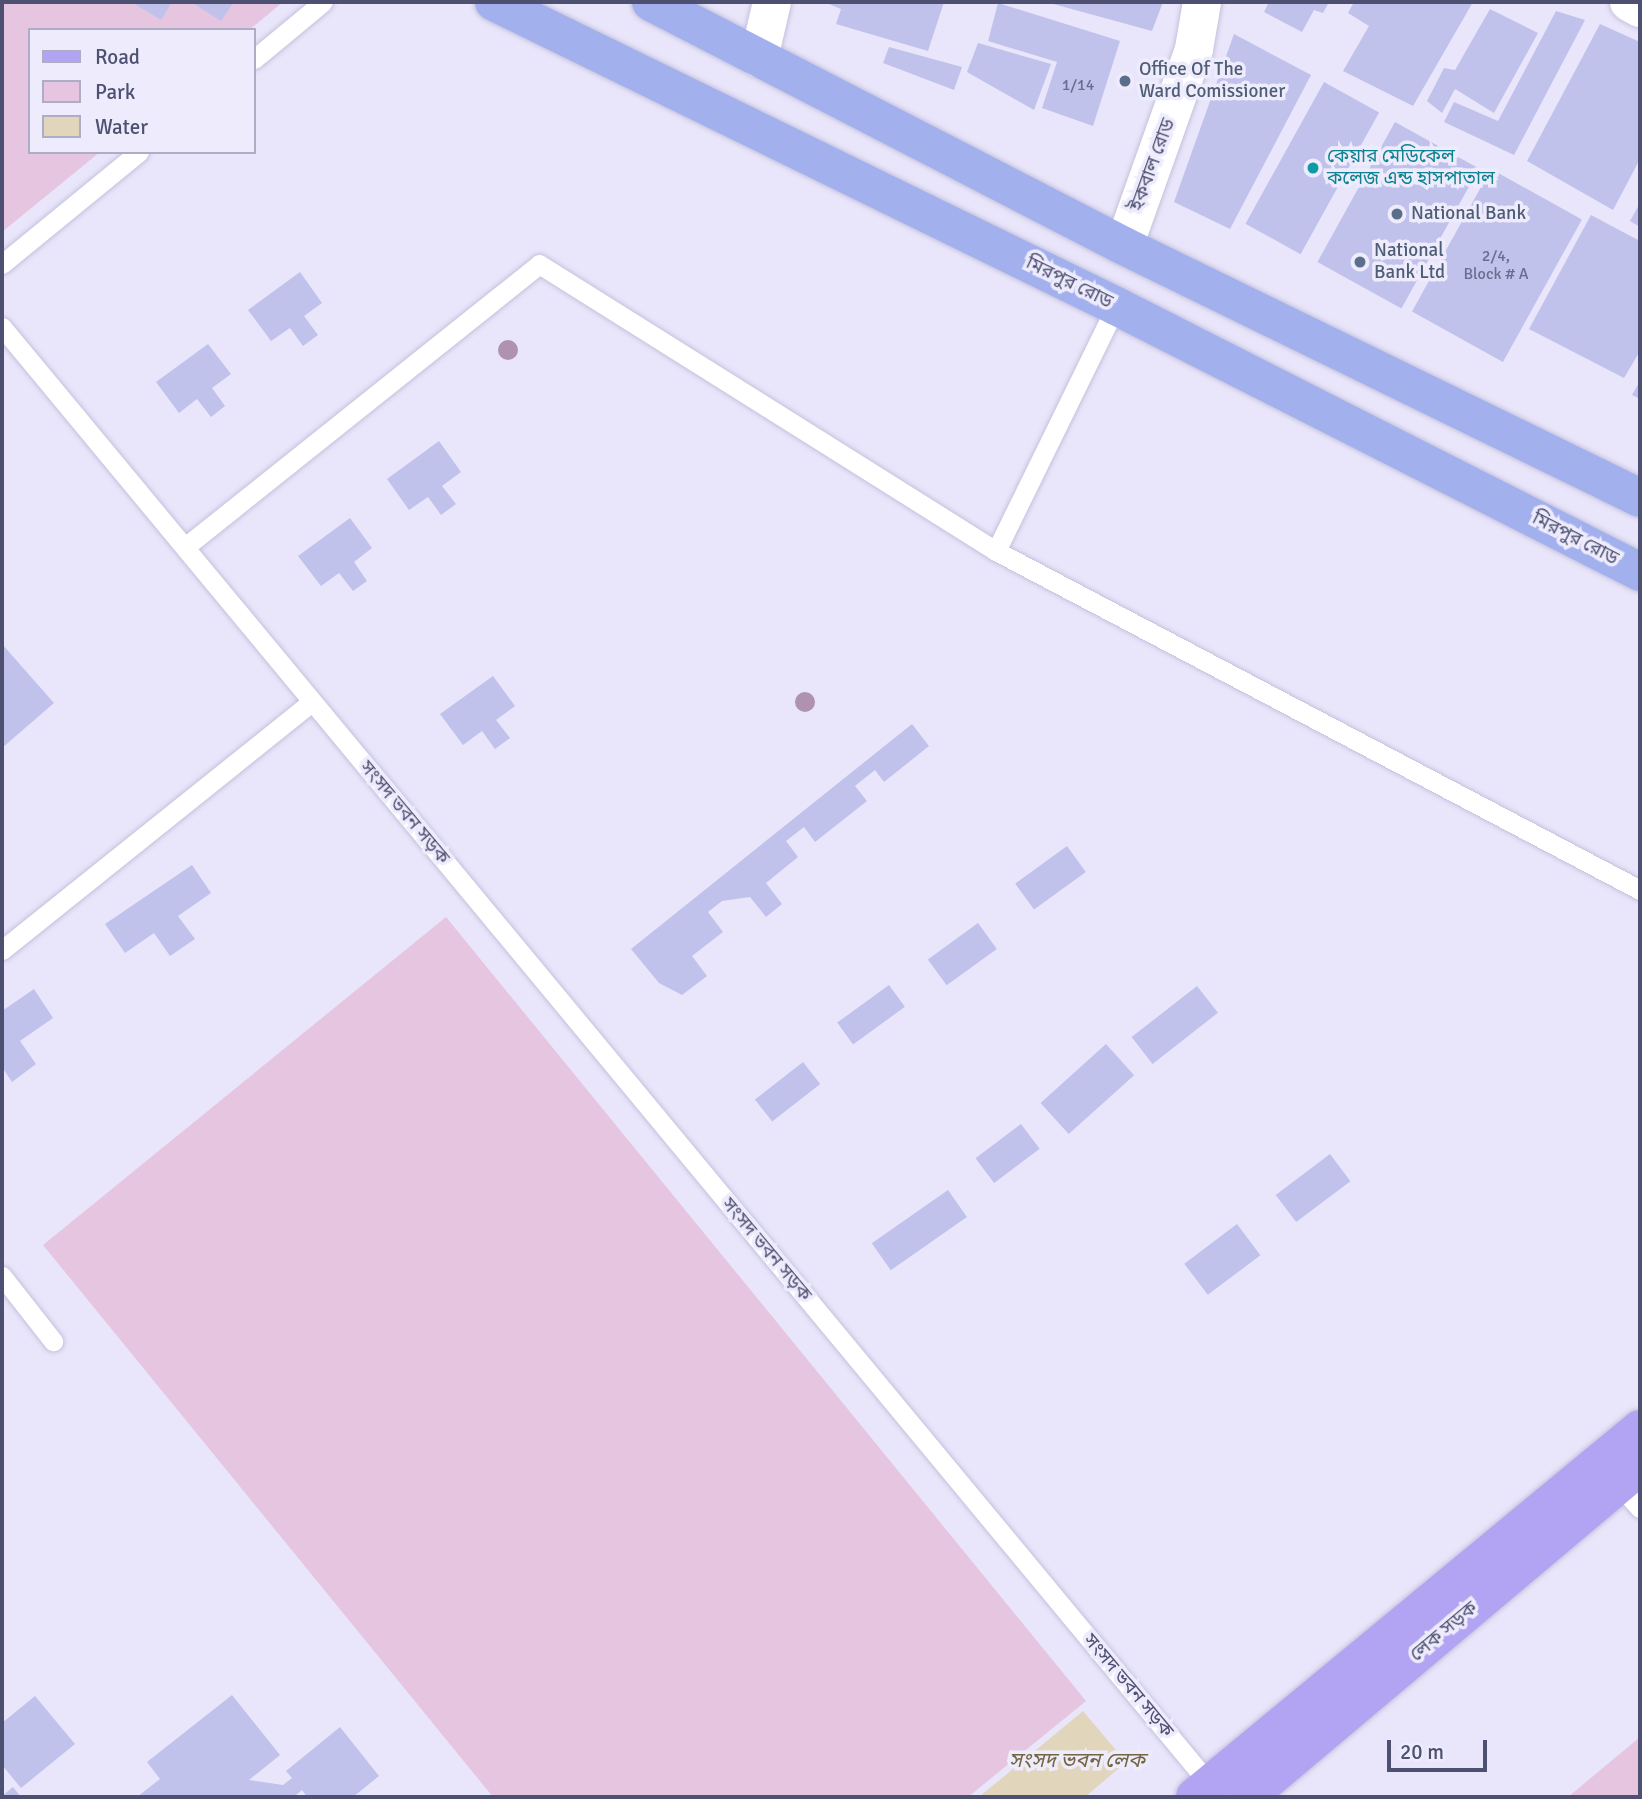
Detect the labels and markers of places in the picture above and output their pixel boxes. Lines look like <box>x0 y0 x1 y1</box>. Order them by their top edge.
place label: Office Of The Ward Comissioner <box>1139 59 1285 103</box>
marker: Office Of The Ward Comissioner <box>1117 73 1133 89</box>
place label: কেয়ার মেডিকেল কলেজ এন্ড হাসপাতাল <box>1327 146 1495 190</box>
marker: কেয়ার মেডিকেল কলেজ এন্ড হাসপাতাল <box>1305 160 1321 176</box>
place label: National Bank <box>1411 203 1526 225</box>
marker: National Bank <box>1389 206 1405 222</box>
place label: National Bank Ltd <box>1374 240 1445 284</box>
marker: National Bank Ltd <box>1352 254 1368 270</box>

